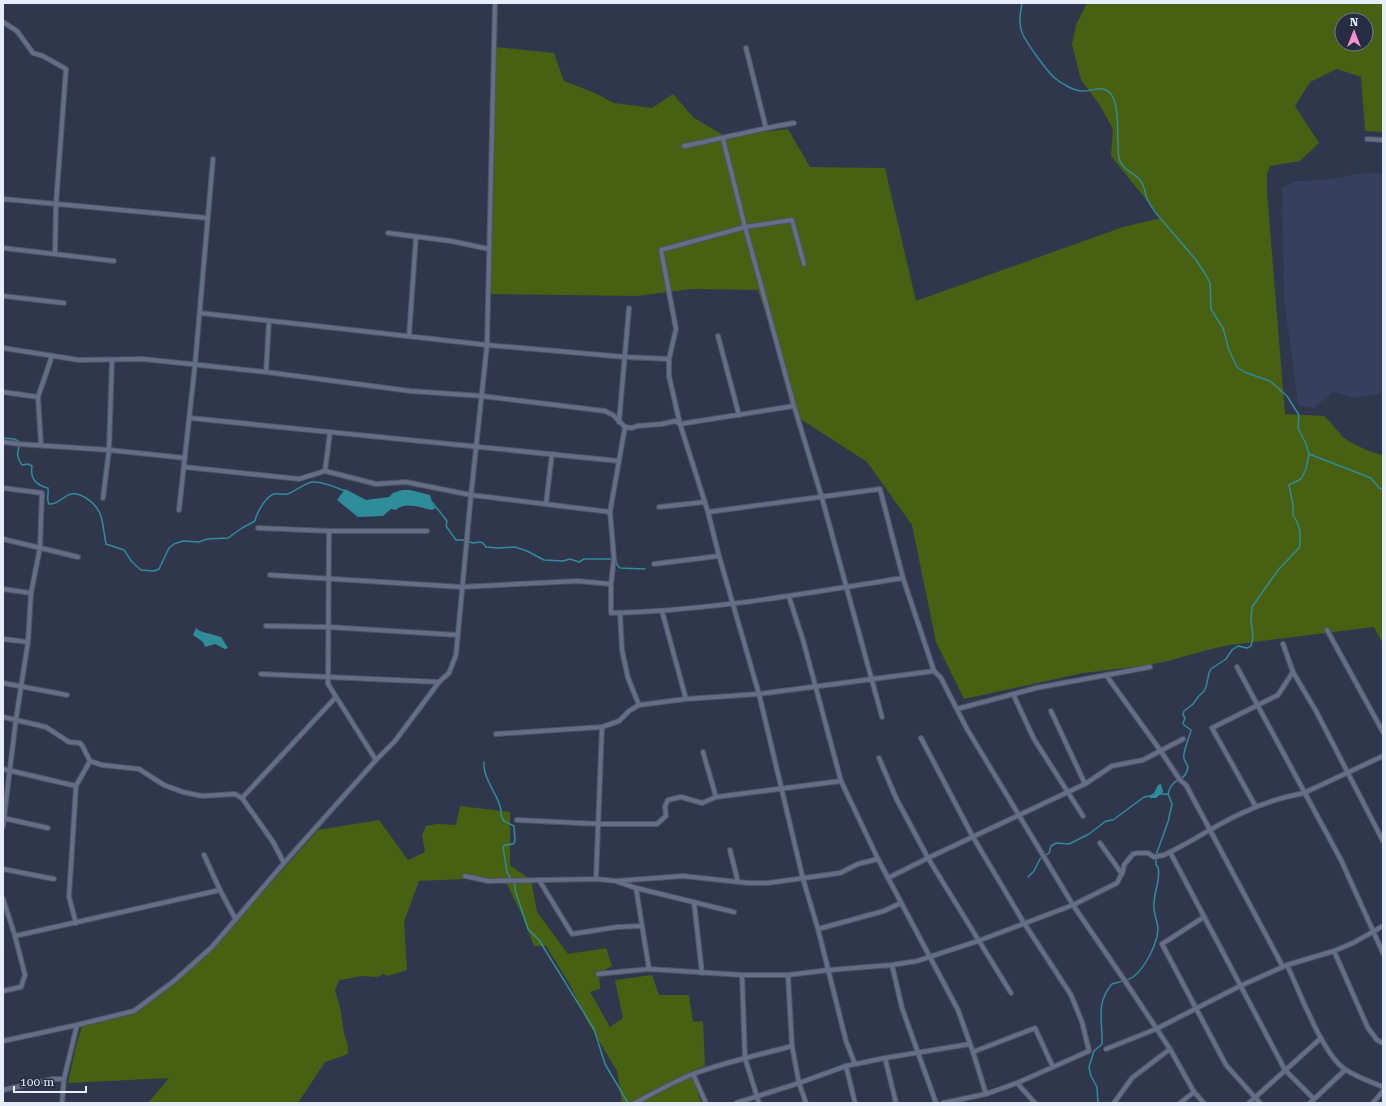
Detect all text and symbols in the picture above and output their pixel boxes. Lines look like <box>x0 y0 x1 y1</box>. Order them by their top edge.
north arrow <box>1334 12 1374 52</box>
text: N <box>1350 16 1359 29</box>
scale bar <box>14 1068 86 1094</box>
text: 100 m <box>20 1075 54 1089</box>

